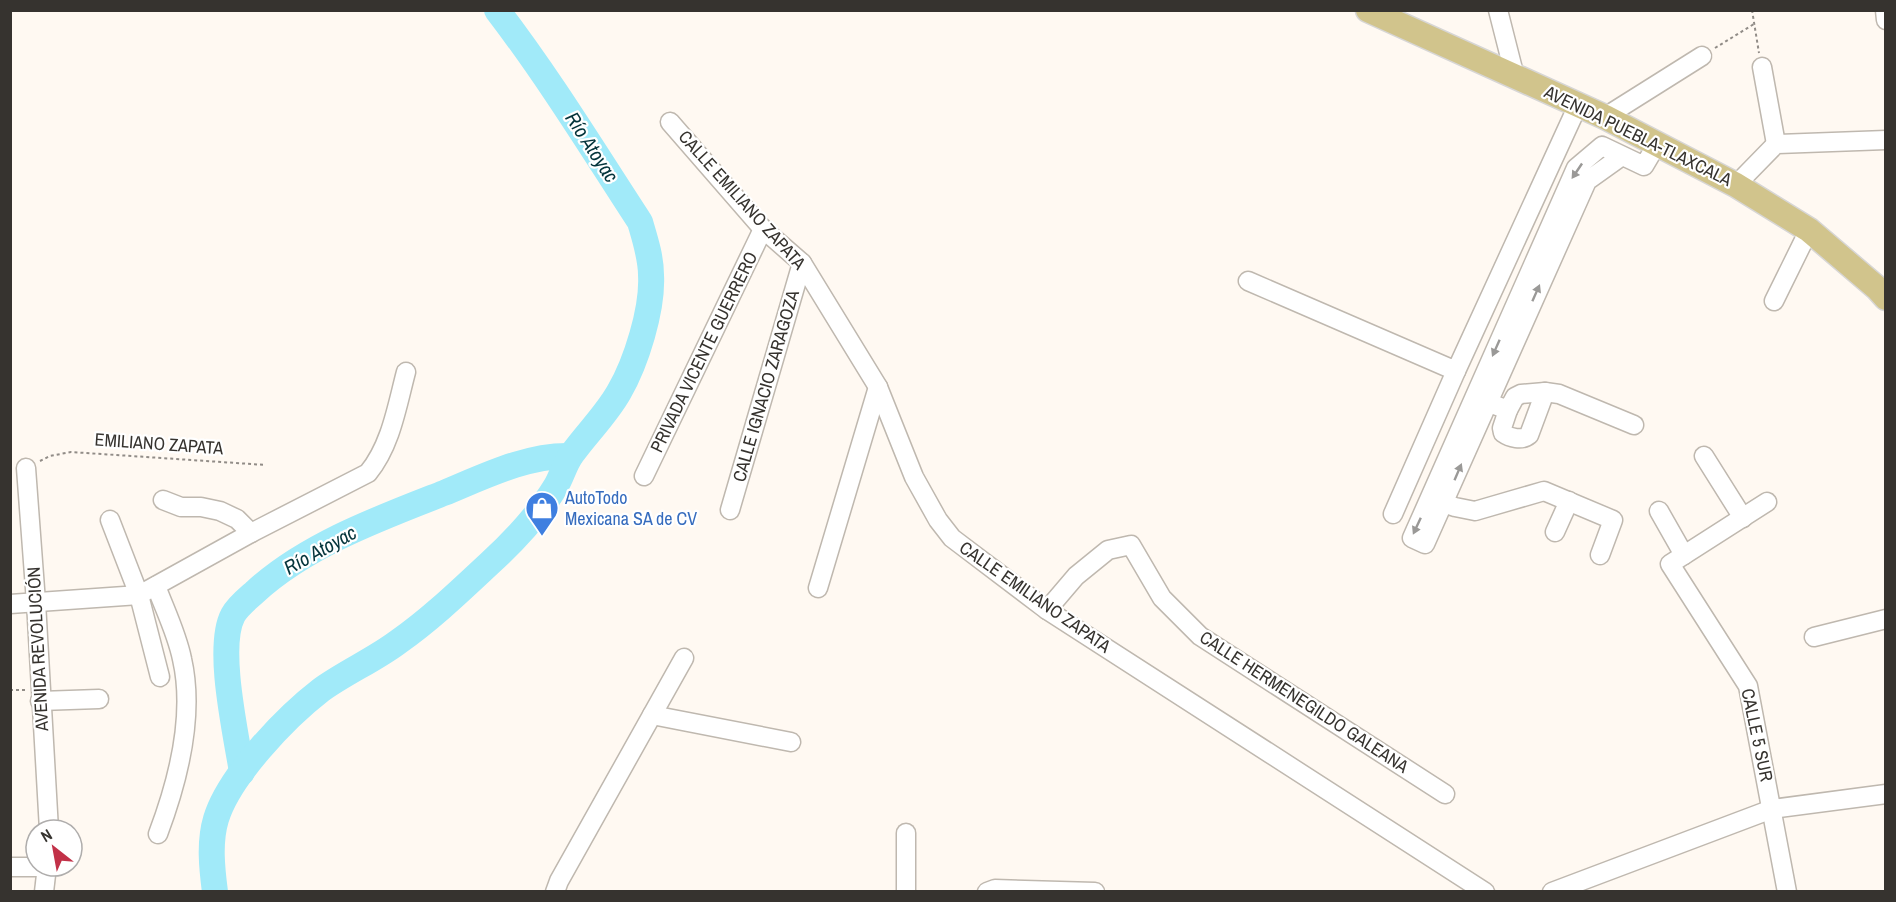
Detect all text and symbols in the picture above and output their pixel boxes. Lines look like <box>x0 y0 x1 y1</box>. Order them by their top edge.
street label: AVENIDA PUEBLA-TLAXCALA <box>1539 79 1736 192</box>
water label: Río Atoyac <box>560 106 625 187</box>
street label: CALLE EMILIANO ZAPATA <box>673 125 812 275</box>
one-way arrow <box>1571 162 1582 179</box>
street label: PRIVADA VICENTE GUERRERO <box>644 247 763 456</box>
one-way arrow <box>1531 284 1541 302</box>
street label: CALLE IGNACIO ZARAGOZA <box>726 287 805 485</box>
one-way arrow <box>1492 340 1501 357</box>
street label: EMILIANO ZAPATA <box>94 427 224 460</box>
one-way arrow <box>1454 463 1463 481</box>
place label: AutoTodo Mexicana SA de CV <box>564 485 697 531</box>
shop icon: AutoTodo Mexicana SA de CV <box>524 490 560 537</box>
one-way arrow <box>1412 518 1421 535</box>
water label: Río Atoyac <box>279 519 361 581</box>
street label: CALLE EMILIANO ZAPATA <box>955 535 1116 658</box>
street label: AVENIDA REVOLUCIÓN <box>21 566 54 733</box>
street label: CALLE HERMENEGILDO GALEANA <box>1195 625 1414 779</box>
street label: CALLE 5 SUR <box>1735 686 1780 784</box>
north arrow <box>24 818 84 878</box>
text: N <box>37 823 56 847</box>

